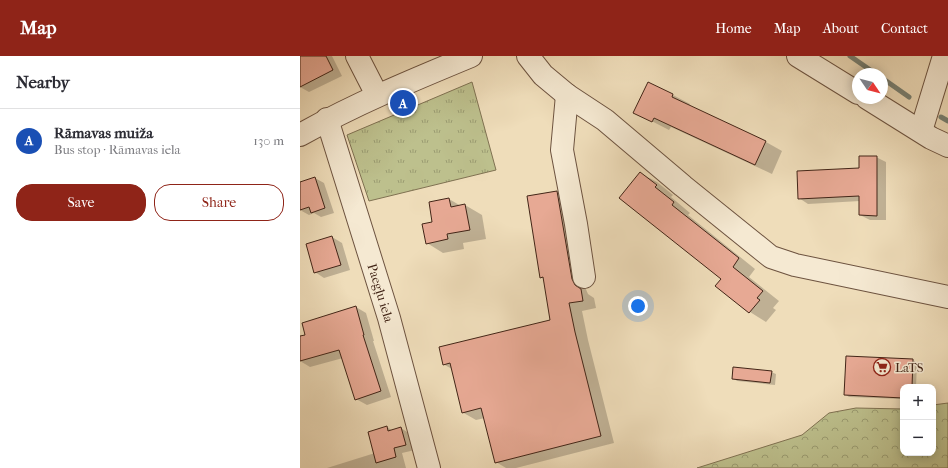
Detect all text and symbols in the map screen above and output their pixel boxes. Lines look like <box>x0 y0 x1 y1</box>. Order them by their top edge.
text: Map <box>20 17 56 39</box>
text: Home <box>715 20 752 37</box>
text: Map <box>774 20 801 37</box>
text: About <box>823 20 859 37</box>
text: Contact <box>881 20 928 37</box>
north arrow <box>852 68 888 104</box>
text: Nearby <box>16 72 70 92</box>
pin: A <box>390 88 416 118</box>
text: Rāmavas muiža <box>54 124 153 142</box>
text: A <box>25 133 33 148</box>
text: 130 m <box>253 133 284 148</box>
text: Bus stop · Rāmavas iela <box>54 142 181 157</box>
button: Save <box>16 184 146 221</box>
button: Share <box>154 184 284 221</box>
street label: Paegļu iela <box>364 262 397 325</box>
your location <box>628 296 648 316</box>
supermarket icon: LaTS <box>872 357 892 377</box>
place label: LaTS <box>895 360 924 375</box>
map controls <box>900 384 936 456</box>
button: + <box>900 384 936 420</box>
button: − <box>900 420 936 456</box>

